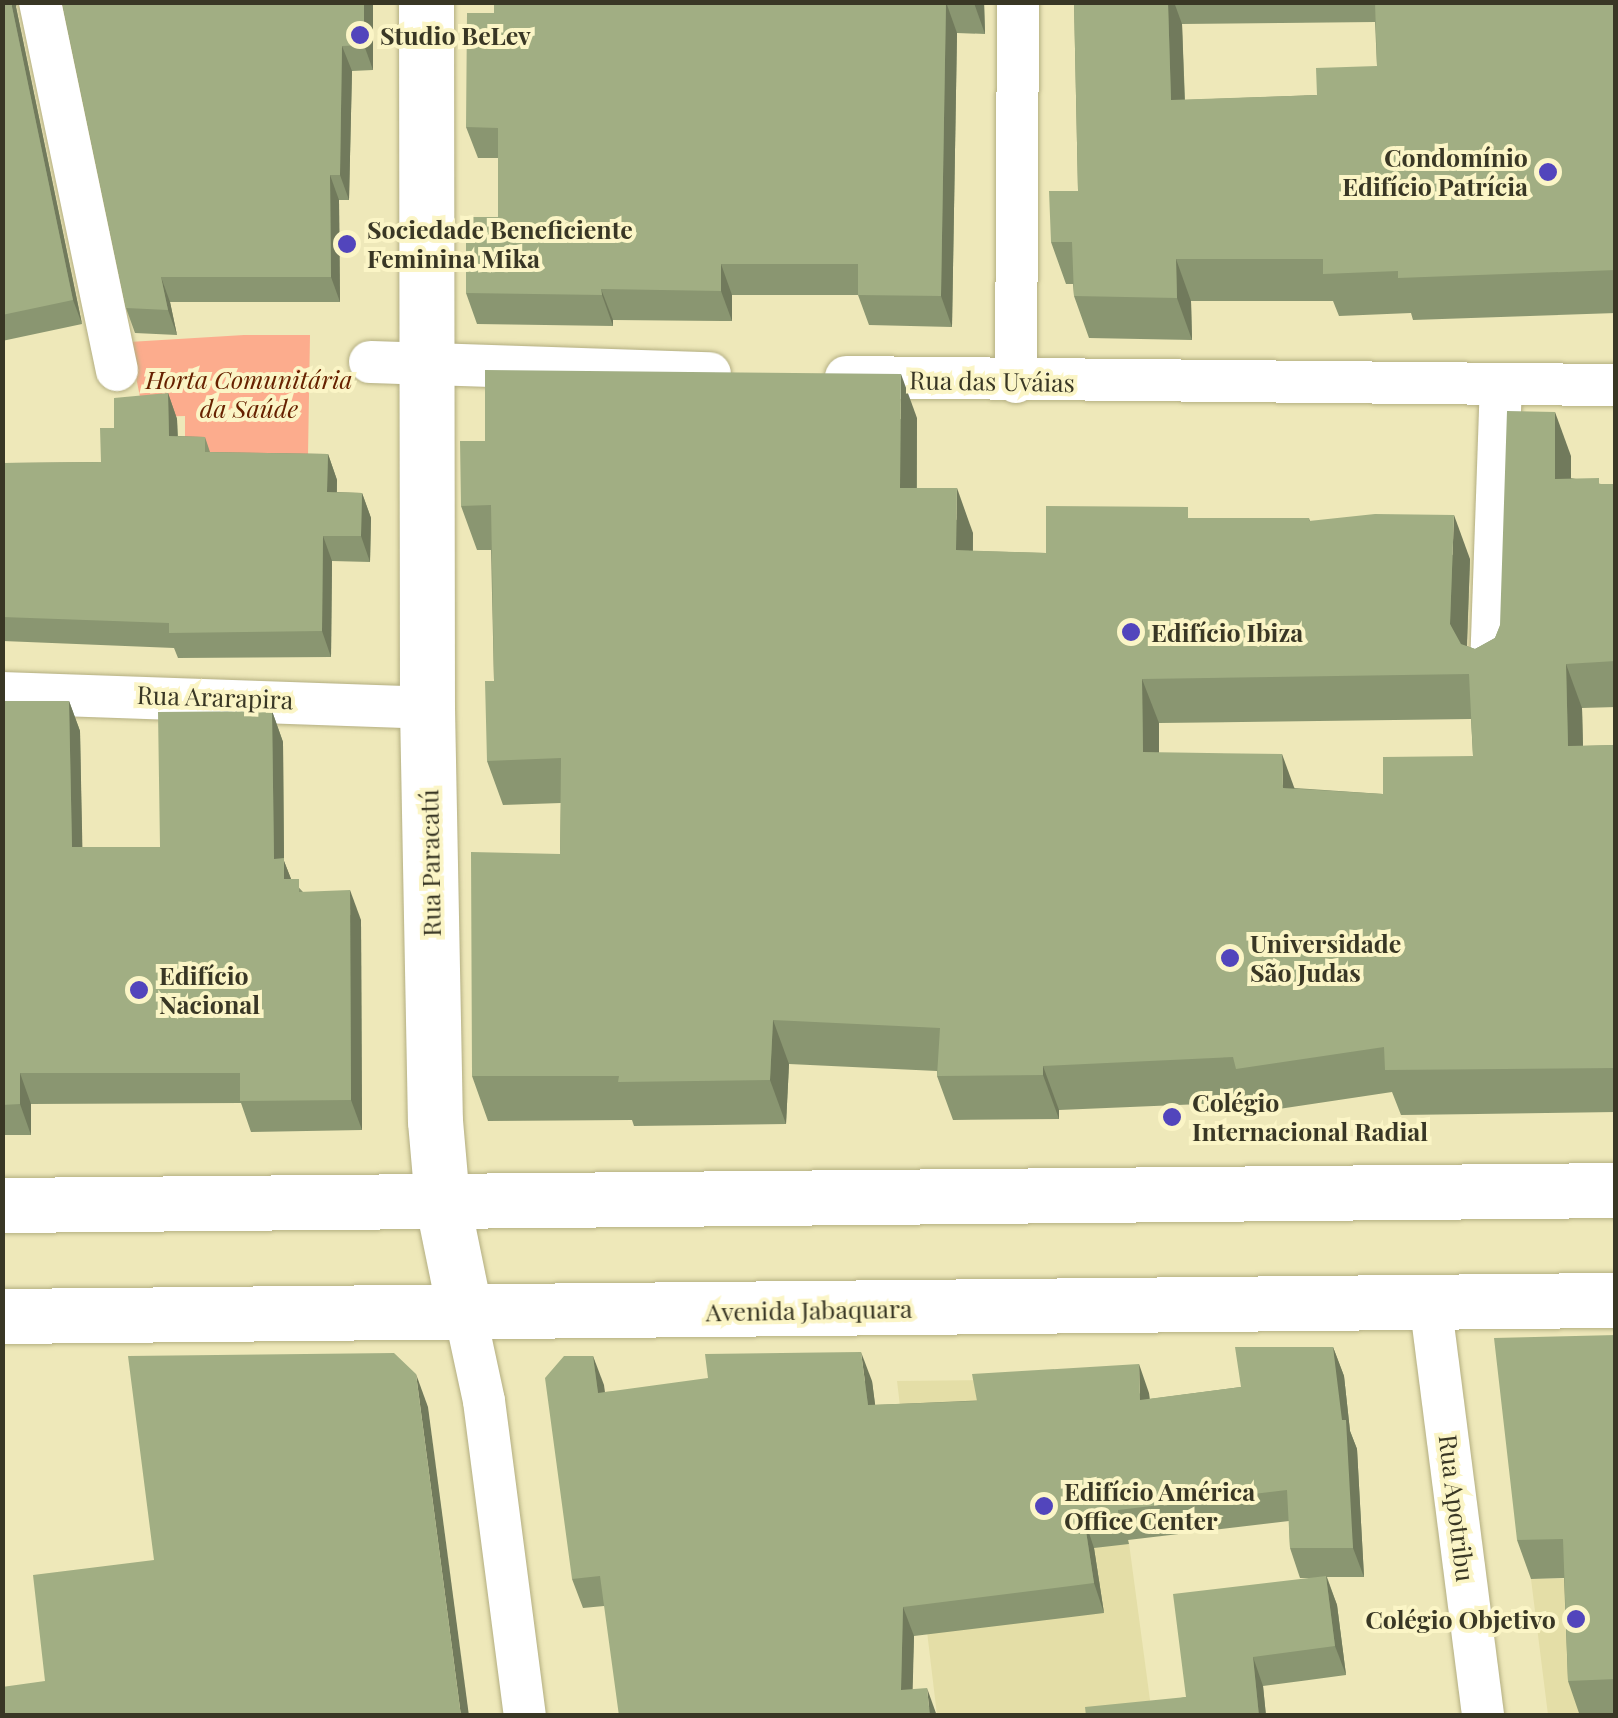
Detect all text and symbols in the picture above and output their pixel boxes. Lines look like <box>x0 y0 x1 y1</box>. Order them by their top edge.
place label: Studio BeLev <box>380 20 531 50</box>
marker: Studio BeLev <box>349 24 371 46</box>
place label: Condomínio Edifício Patrícia <box>1342 143 1528 202</box>
marker: Condomínio Edifício Patrícia <box>1537 161 1559 183</box>
place label: Sociedade Beneficiente Feminina Mika <box>367 215 633 274</box>
marker: Sociedade Beneficiente Feminina Mika <box>336 233 358 255</box>
park label: Horta Comunitária da Saúde <box>145 365 353 424</box>
street label: Rua das Uváias <box>909 365 1075 397</box>
place label: Edifício Ibiza <box>1151 617 1303 647</box>
marker: Edifício Ibiza <box>1120 621 1142 643</box>
street label: Rua Ararapira <box>136 679 294 715</box>
street label: Rua Paracatú <box>414 789 446 937</box>
place label: Universidade São Judas <box>1250 929 1401 988</box>
marker: Universidade São Judas <box>1219 947 1241 969</box>
place label: Edifício Nacional <box>159 961 260 1020</box>
marker: Edifício Nacional <box>128 979 150 1001</box>
place label: Colégio Internacional Radial <box>1192 1088 1428 1147</box>
marker: Colégio Internacional Radial <box>1161 1106 1183 1128</box>
street label: Avenida Jabaquara <box>705 1293 913 1327</box>
street label: Rua Apotribu <box>1433 1432 1481 1584</box>
place label: Edifício América Office Center <box>1064 1477 1256 1536</box>
marker: Edifício América Office Center <box>1033 1495 1055 1517</box>
place label: Colégio Objetivo <box>1365 1604 1556 1634</box>
marker: Colégio Objetivo <box>1565 1608 1587 1630</box>

